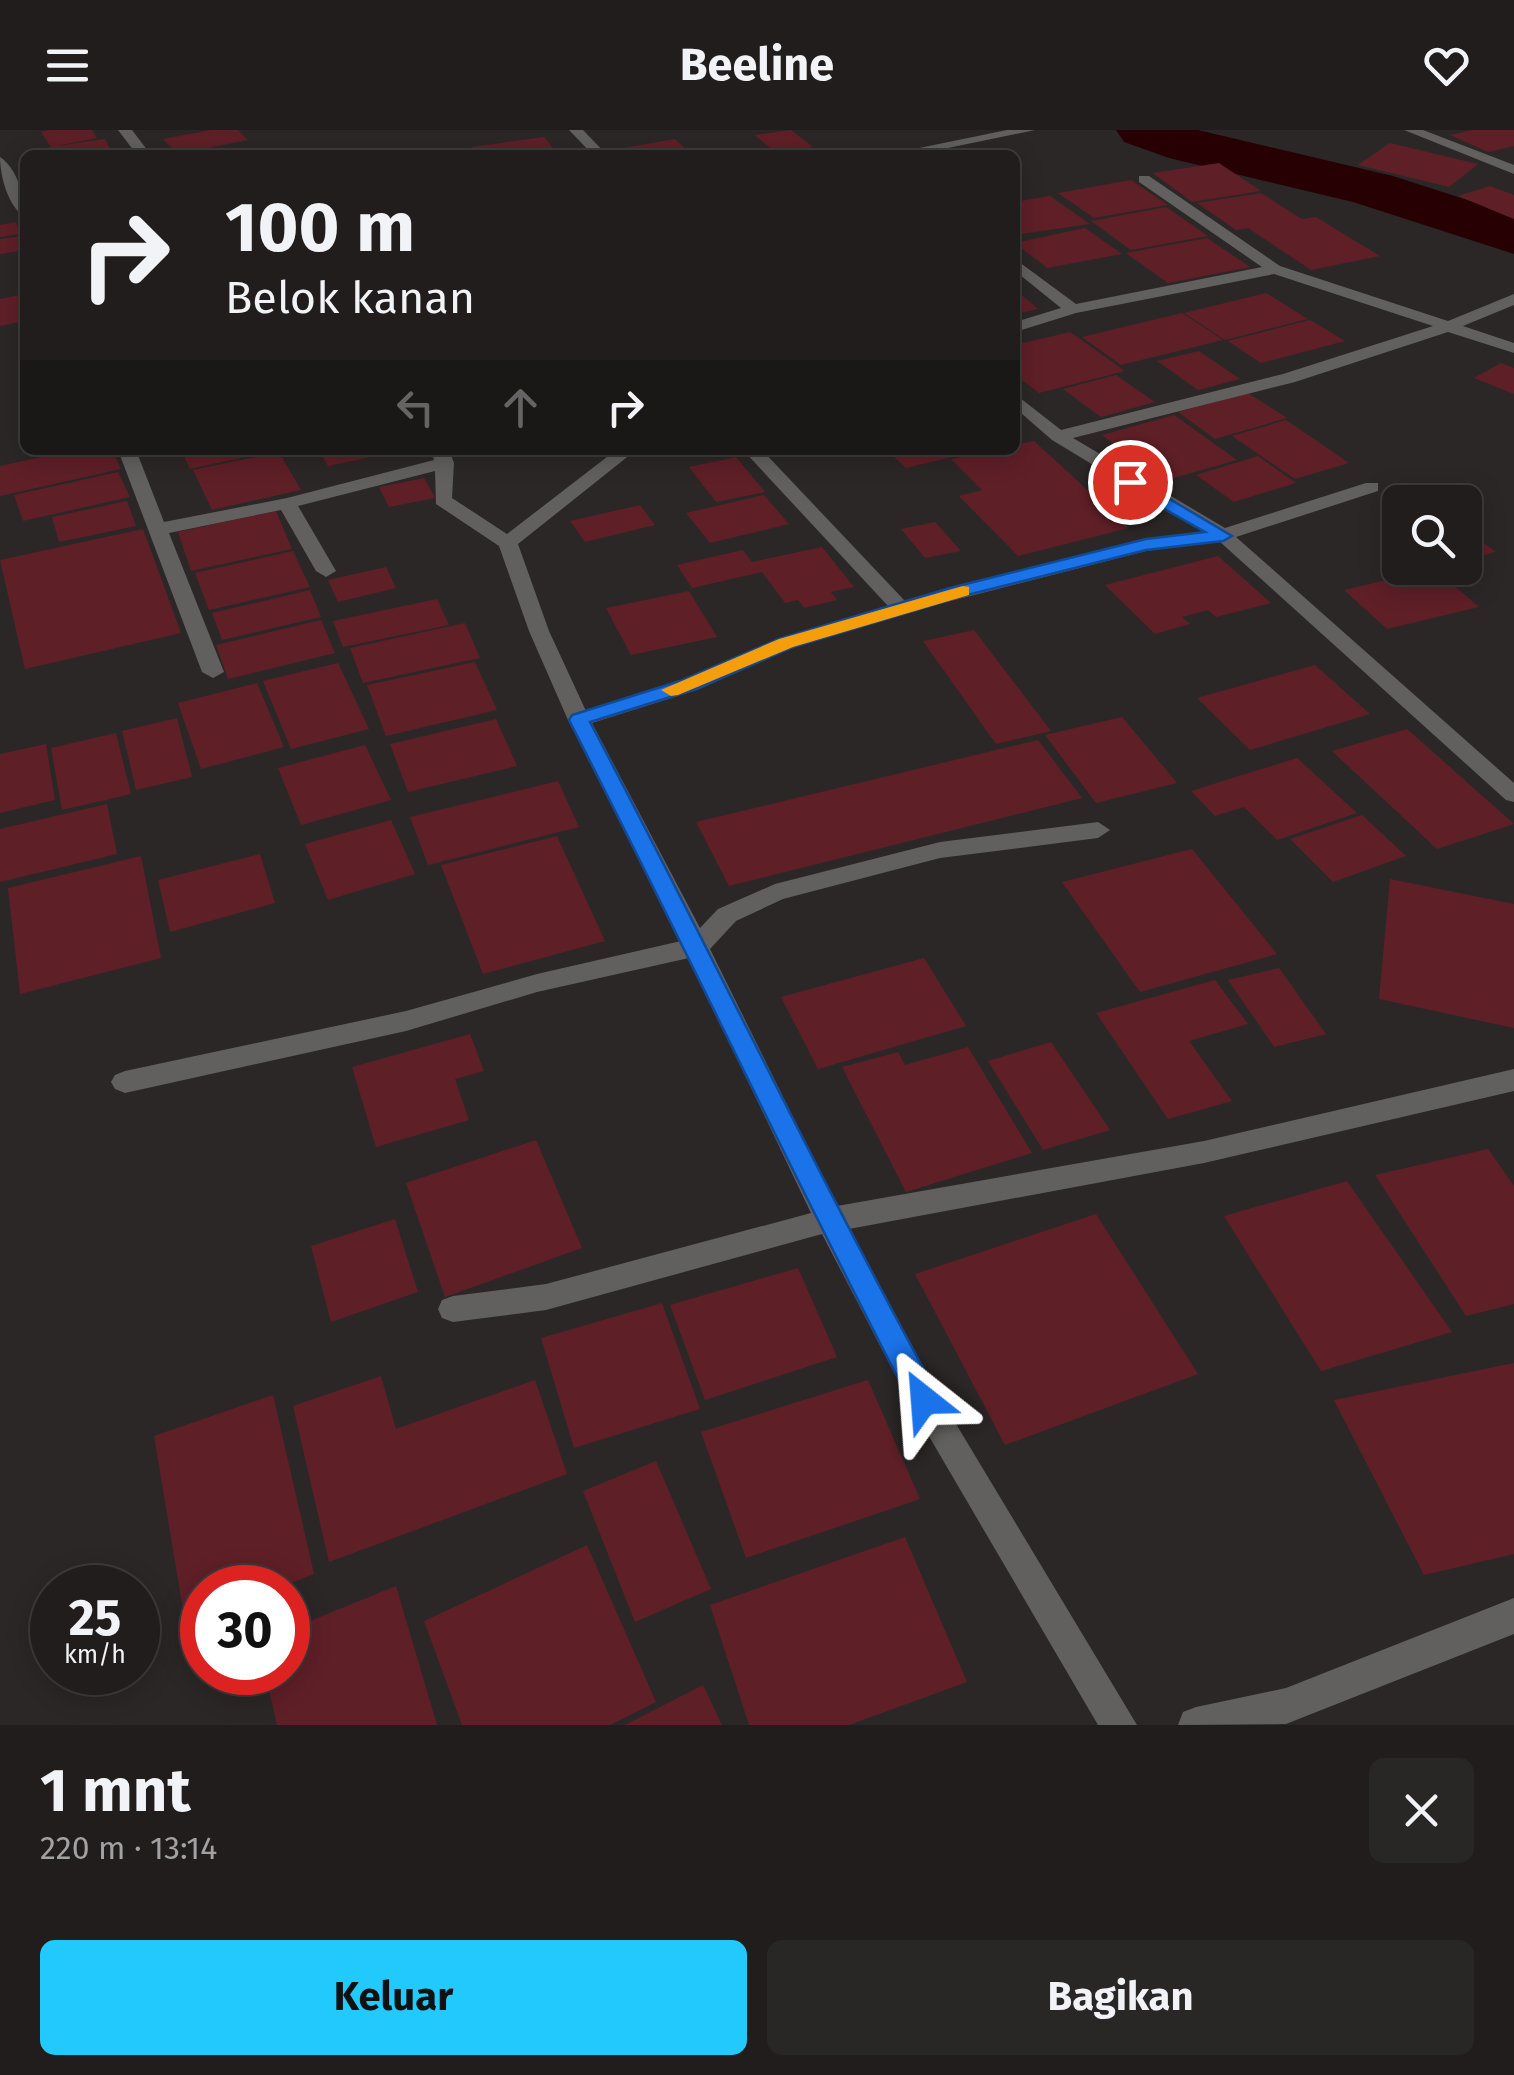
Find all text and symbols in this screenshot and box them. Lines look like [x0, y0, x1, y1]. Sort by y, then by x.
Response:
icon: menu [40, 38, 95, 93]
text: Beeline [680, 38, 834, 92]
icon: heart [1419, 38, 1474, 93]
text: 100 m [225, 186, 415, 270]
icon: right [60, 190, 190, 320]
text: Belok kanan [225, 271, 475, 325]
icon: left [388, 380, 443, 435]
icon: ahead [493, 380, 548, 435]
icon: right [598, 380, 653, 435]
pin [1088, 440, 1173, 525]
icon: arrive [1103, 455, 1158, 510]
map controls [1382, 485, 1482, 585]
button: search [1382, 485, 1482, 585]
position arrow [872, 1348, 976, 1452]
speed limit sign: 30 [180, 1565, 310, 1695]
text: 25 [69, 1588, 121, 1648]
text: km/h [64, 1640, 126, 1670]
text: 1 mnt [40, 1755, 191, 1827]
button: close [1369, 1758, 1474, 1863]
text: 220 m · 13:14 [40, 1829, 217, 1867]
button: Keluar [40, 1940, 747, 2055]
button: Bagikan [767, 1940, 1474, 2055]

